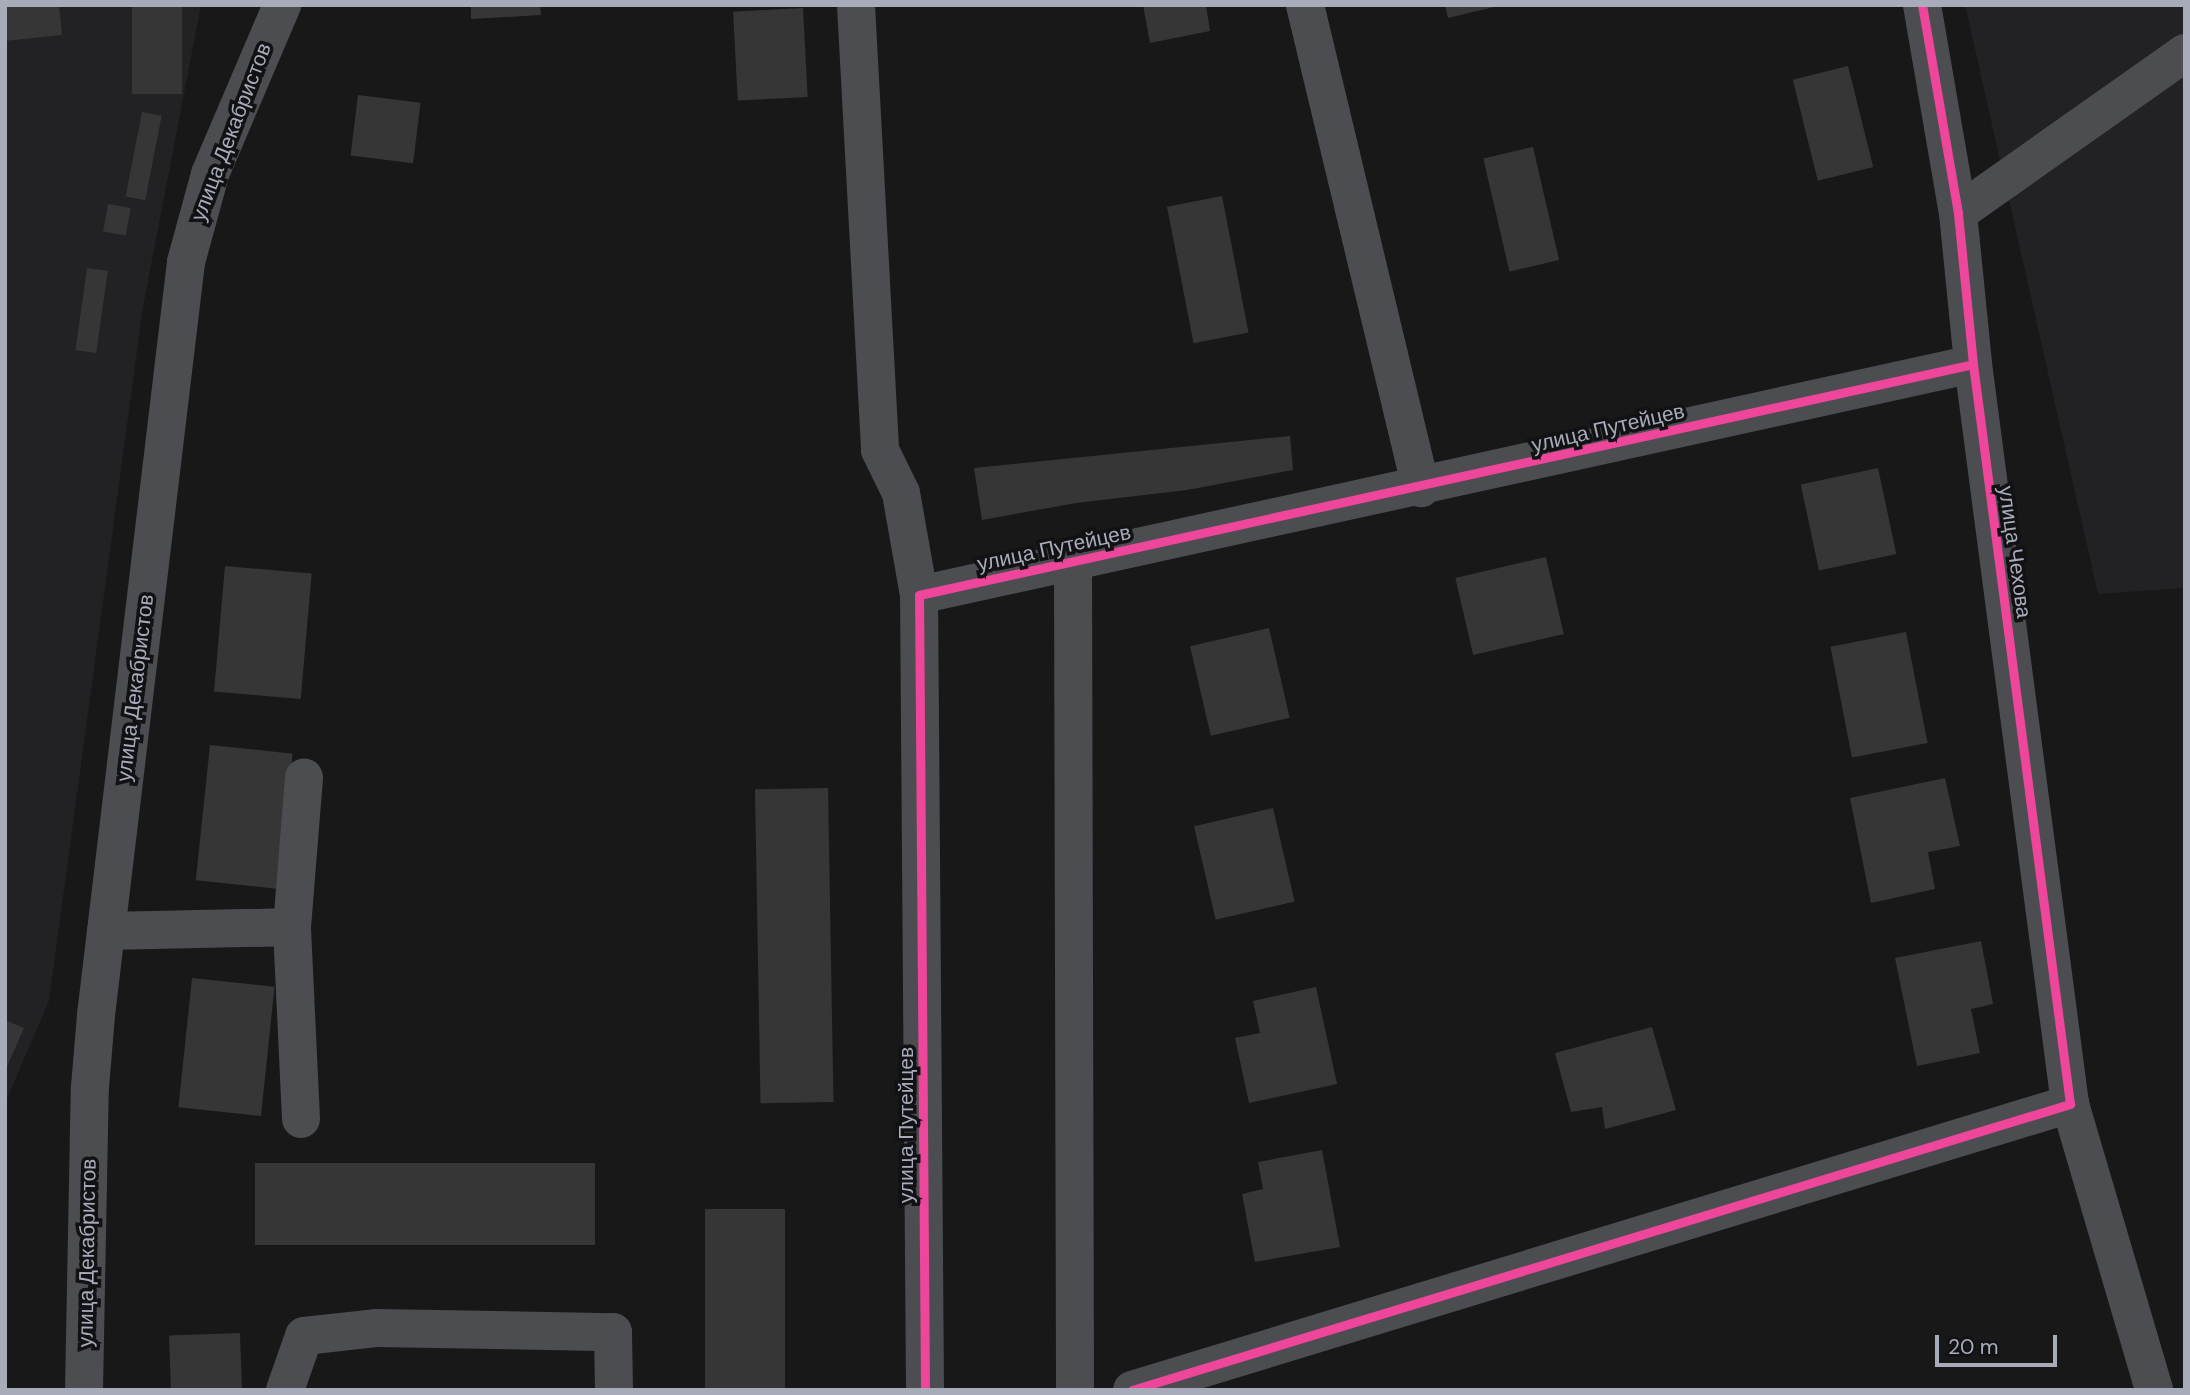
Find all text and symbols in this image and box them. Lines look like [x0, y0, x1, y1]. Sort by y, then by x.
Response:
street label: улица Декабристов [185, 39, 277, 225]
street label: улица Путейцев [1529, 398, 1687, 458]
street label: улица Чехова [1993, 484, 2037, 620]
street label: улица Путейцев [975, 519, 1133, 577]
street label: улица Декабристов [111, 593, 159, 783]
street label: улица Путейцев [893, 1047, 919, 1203]
street label: улица Декабристов [73, 1158, 101, 1348]
scale bar [1938, 1322, 2060, 1366]
text: 20 m [1948, 1333, 1999, 1361]

